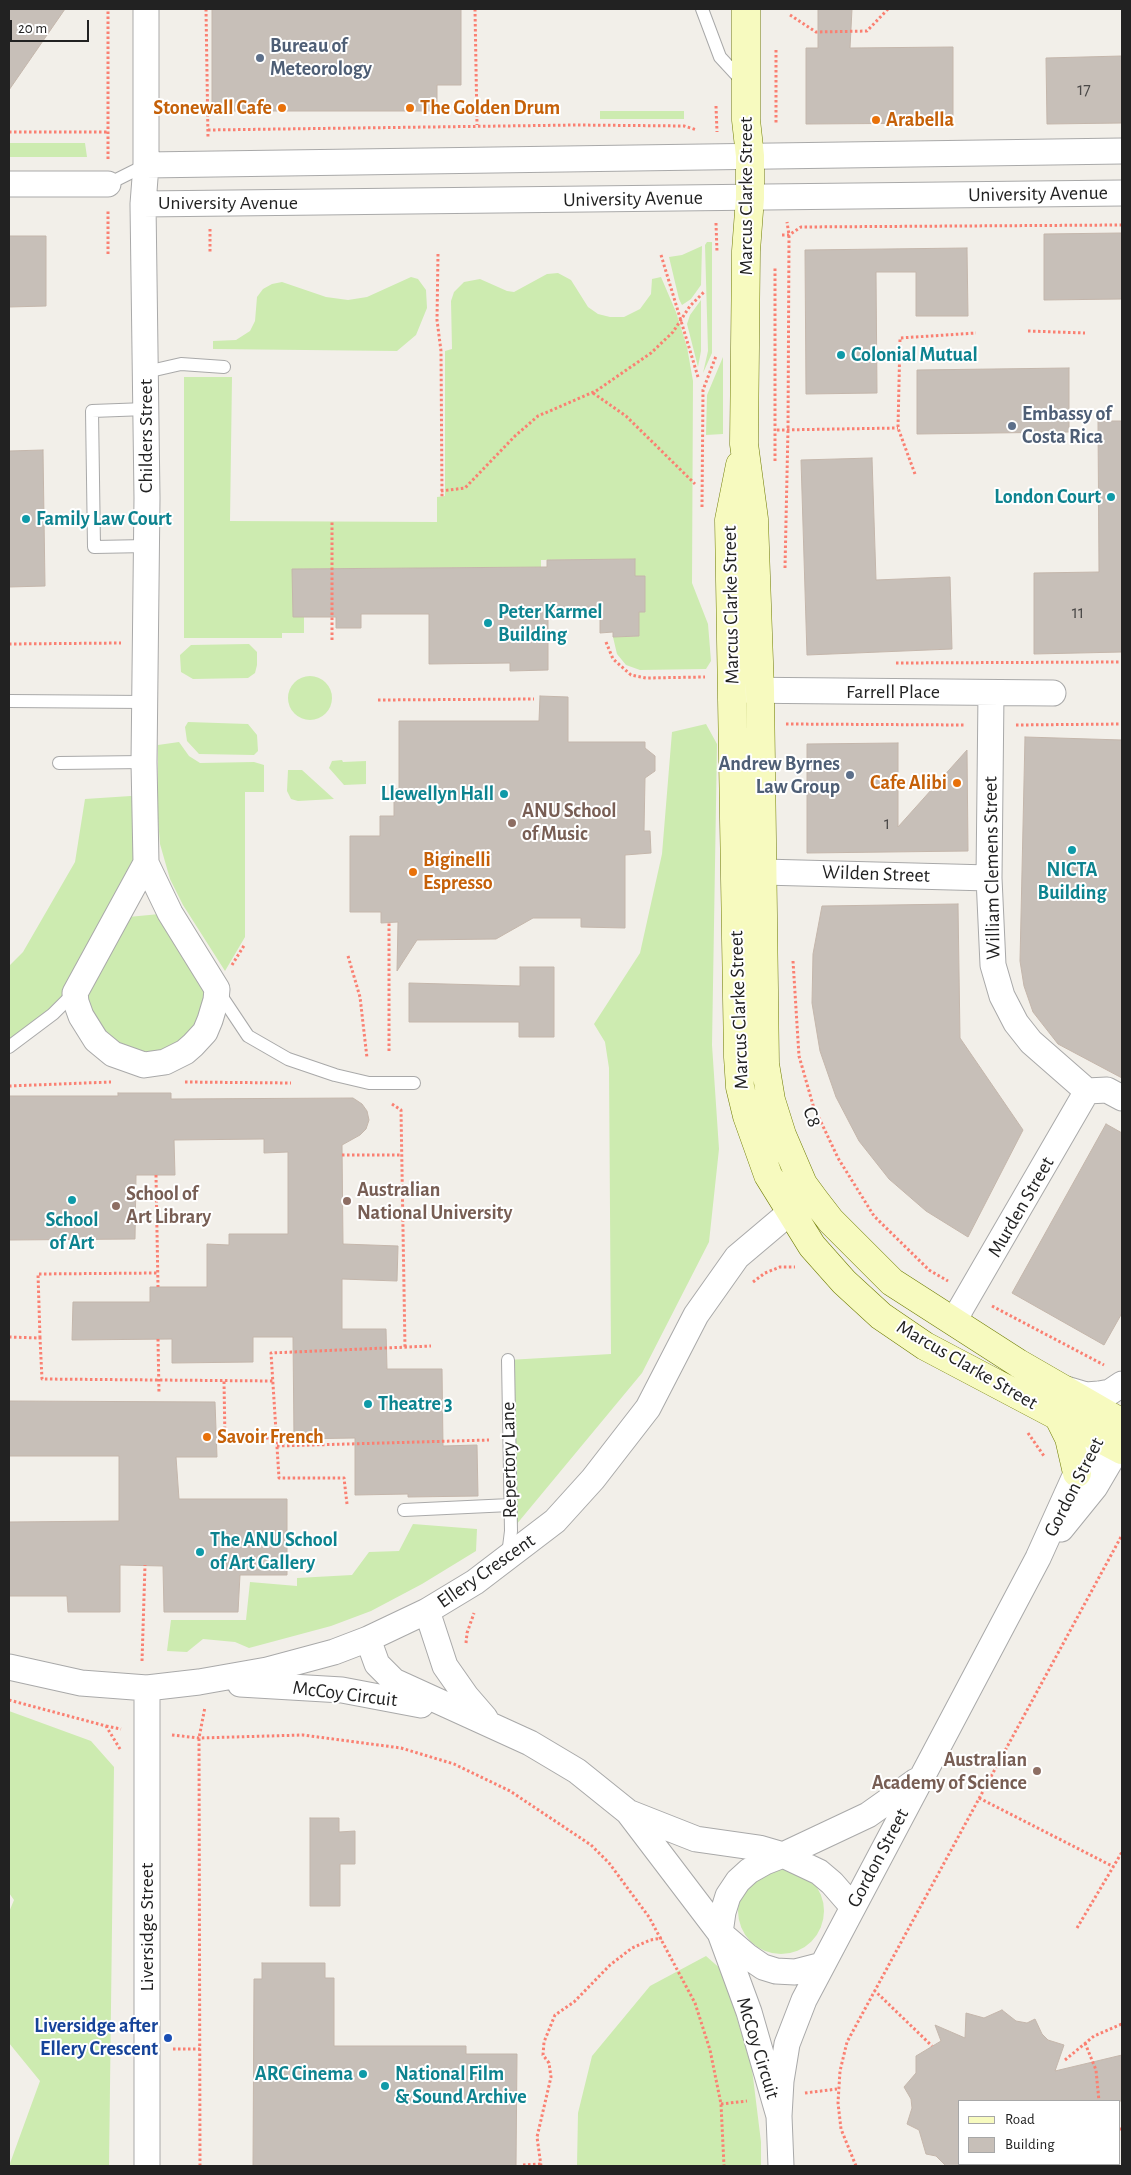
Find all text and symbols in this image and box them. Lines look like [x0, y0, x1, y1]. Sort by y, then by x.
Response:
scale bar [12, 10, 91, 42]
text: 20 m [18, 21, 47, 36]
place label: Bureau of Meteorology [270, 34, 372, 81]
marker: Bureau of Meteorology [254, 52, 266, 64]
house number: 17 [1077, 79, 1091, 101]
place label: Stonewall Cafe [153, 96, 272, 120]
place label: The Golden Drum [420, 96, 560, 120]
marker: Stonewall Cafe [276, 102, 288, 114]
marker: The Golden Drum [404, 102, 416, 114]
place label: Arabella [886, 108, 954, 132]
marker: Arabella [870, 114, 882, 126]
street label: Marcus Clarke Street [734, 117, 758, 275]
street label: University Avenue [968, 181, 1108, 207]
street label: University Avenue [563, 186, 703, 212]
street label: University Avenue [158, 191, 298, 215]
place label: Colonial Mutual [851, 343, 978, 367]
marker: Colonial Mutual [835, 349, 847, 361]
street label: Childers Street [134, 379, 158, 493]
place label: Embassy of Costa Rica [1022, 402, 1112, 449]
marker: Embassy of Costa Rica [1006, 420, 1018, 432]
place label: London Court [994, 485, 1101, 509]
marker: London Court [1105, 491, 1117, 503]
place label: Family Law Court [36, 507, 172, 531]
marker: Family Law Court [20, 513, 32, 525]
street label: Marcus Clarke Street [718, 525, 744, 685]
place label: Peter Karmel Building [498, 600, 603, 647]
house number: 11 [1072, 602, 1084, 624]
marker: Peter Karmel Building [482, 617, 494, 629]
street label: Farrell Place [846, 680, 940, 704]
place label: Andrew Byrnes Law Group [718, 752, 840, 799]
marker: Andrew Byrnes Law Group [844, 769, 856, 781]
place label: Cafe Alibi [870, 771, 947, 795]
street label: William Clemens Street [978, 776, 1006, 960]
marker: Cafe Alibi [951, 777, 963, 789]
place label: Llewellyn Hall [381, 782, 494, 806]
marker: Llewellyn Hall [498, 788, 510, 800]
place label: ANU School of Music [522, 799, 617, 846]
house number: 1 [884, 813, 890, 835]
marker: ANU School of Music [506, 817, 518, 829]
marker: NICTA Building [1066, 844, 1078, 856]
place label: Biginelli Espresso [423, 848, 493, 895]
place label: NICTA Building [1038, 858, 1106, 905]
street label: Wilden Street [822, 860, 930, 888]
marker: Biginelli Espresso [407, 866, 419, 878]
street label: Marcus Clarke Street [724, 930, 754, 1090]
street label: C8 [797, 1104, 827, 1130]
street label: Murden Street [983, 1152, 1059, 1262]
place label: Australian National University [357, 1178, 512, 1225]
place label: School of Art Library [126, 1182, 211, 1229]
marker: School of Art [66, 1194, 78, 1206]
marker: Australian National University [341, 1195, 353, 1207]
marker: School of Art Library [110, 1200, 122, 1212]
place label: School of Art [46, 1208, 98, 1255]
street label: Marcus Clarke Street [892, 1315, 1042, 1415]
place label: Theatre 3 [378, 1392, 453, 1416]
marker: Theatre 3 [362, 1398, 374, 1410]
street label: Repertory Lane [496, 1401, 522, 1519]
place label: Savoir French [217, 1425, 324, 1449]
marker: Savoir French [201, 1431, 213, 1443]
street label: Gordon Street [1039, 1433, 1109, 1541]
place label: The ANU School of Art Gallery [210, 1528, 338, 1575]
street label: Ellery Crescent [432, 1528, 540, 1614]
marker: The ANU School of Art Gallery [194, 1546, 206, 1558]
street label: McCoy Circuit [291, 1676, 399, 1712]
place label: Australian Academy of Science [872, 1748, 1027, 1795]
marker: Australian Academy of Science [1031, 1765, 1043, 1777]
street label: Gordon Street [842, 1805, 914, 1911]
street label: Liversidge Street [135, 1863, 159, 1991]
street label: McCoy Circuit [731, 1994, 785, 2102]
place label: Liversidge after Ellery Crescent [34, 2014, 158, 2061]
marker: Liversidge after Ellery Crescent [162, 2032, 174, 2044]
place label: ARC Cinema [255, 2062, 353, 2086]
place label: National Film & Sound Archive [395, 2062, 527, 2109]
marker: ARC Cinema [357, 2068, 369, 2080]
marker: National Film & Sound Archive [379, 2080, 391, 2092]
legend [958, 2100, 1121, 2165]
text: Road [1005, 2112, 1035, 2127]
text: Building [1005, 2137, 1055, 2152]

